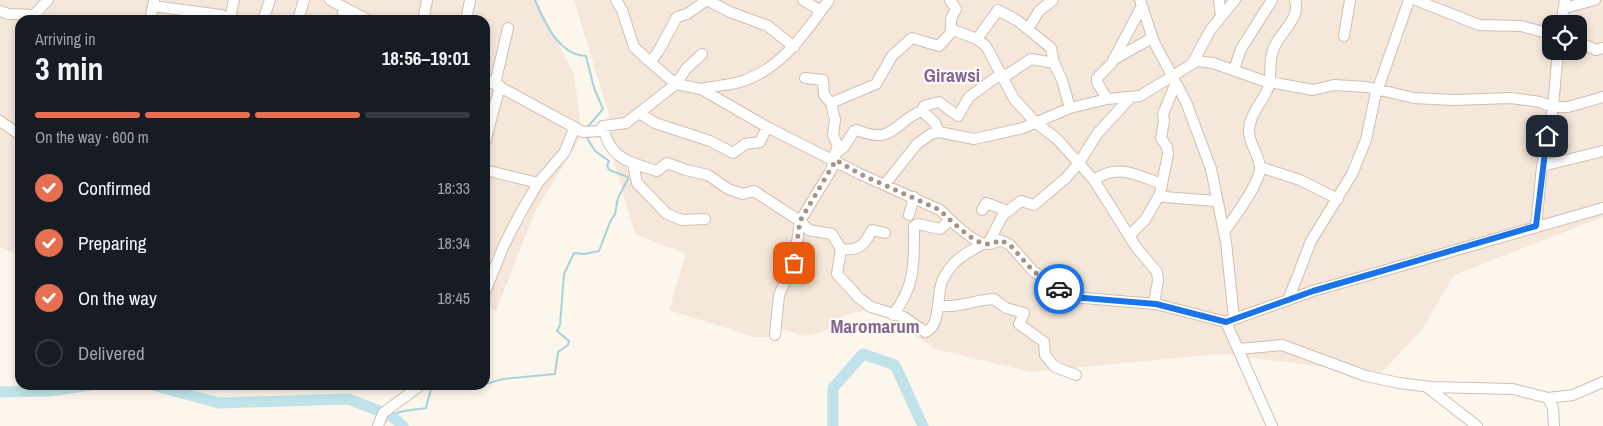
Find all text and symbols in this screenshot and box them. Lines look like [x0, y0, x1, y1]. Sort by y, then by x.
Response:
map controls [1542, 15, 1587, 60]
button: locate [1542, 15, 1587, 60]
text: Arriving in [35, 28, 96, 50]
text: 18:56–19:01 [382, 45, 470, 71]
text: 3 min [35, 47, 104, 90]
district label: Girawsi [924, 62, 980, 88]
pin [1526, 115, 1568, 157]
icon: home [1533, 122, 1561, 150]
text: On the way · 600 m [35, 126, 149, 148]
icon: check [35, 174, 63, 202]
text: Confirmed [78, 175, 151, 201]
text: 18:33 [437, 177, 470, 199]
icon: check [35, 229, 63, 257]
text: Preparing [78, 230, 146, 256]
text: 18:34 [437, 232, 470, 254]
pin [773, 242, 815, 284]
icon: bag [780, 249, 808, 277]
courier [1034, 264, 1084, 314]
icon: car [1045, 275, 1073, 303]
icon: check [35, 284, 63, 312]
text: On the way [78, 285, 157, 311]
text: 18:45 [437, 287, 470, 309]
district label: Maromarum [830, 313, 920, 339]
text: Delivered [78, 340, 145, 366]

